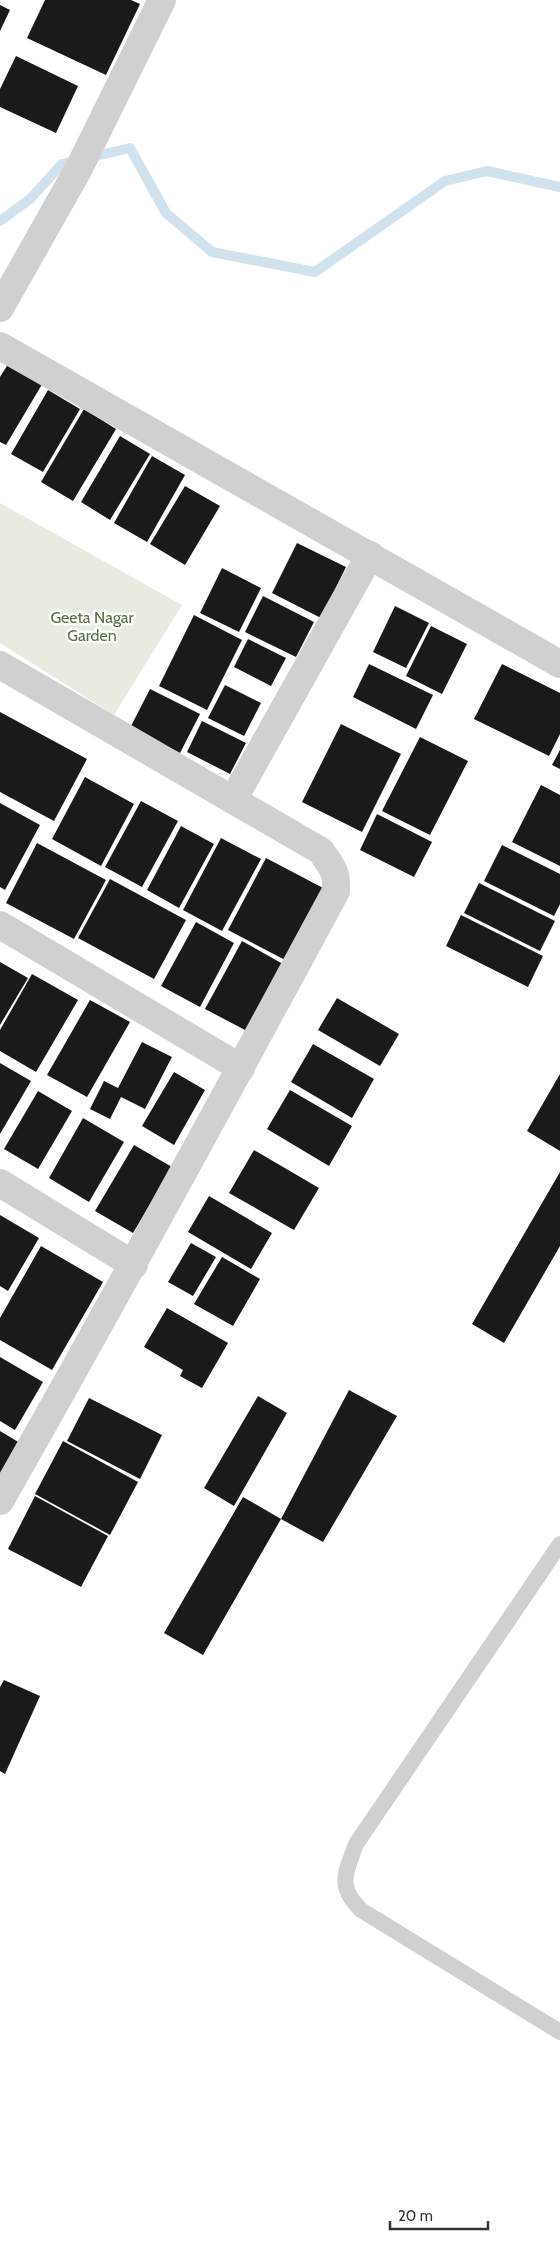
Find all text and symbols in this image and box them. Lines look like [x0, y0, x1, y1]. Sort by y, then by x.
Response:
park label: Geeta Nagar Garden [50, 608, 135, 645]
scale bar [390, 2198, 488, 2230]
text: 20 m [398, 2207, 433, 2225]

